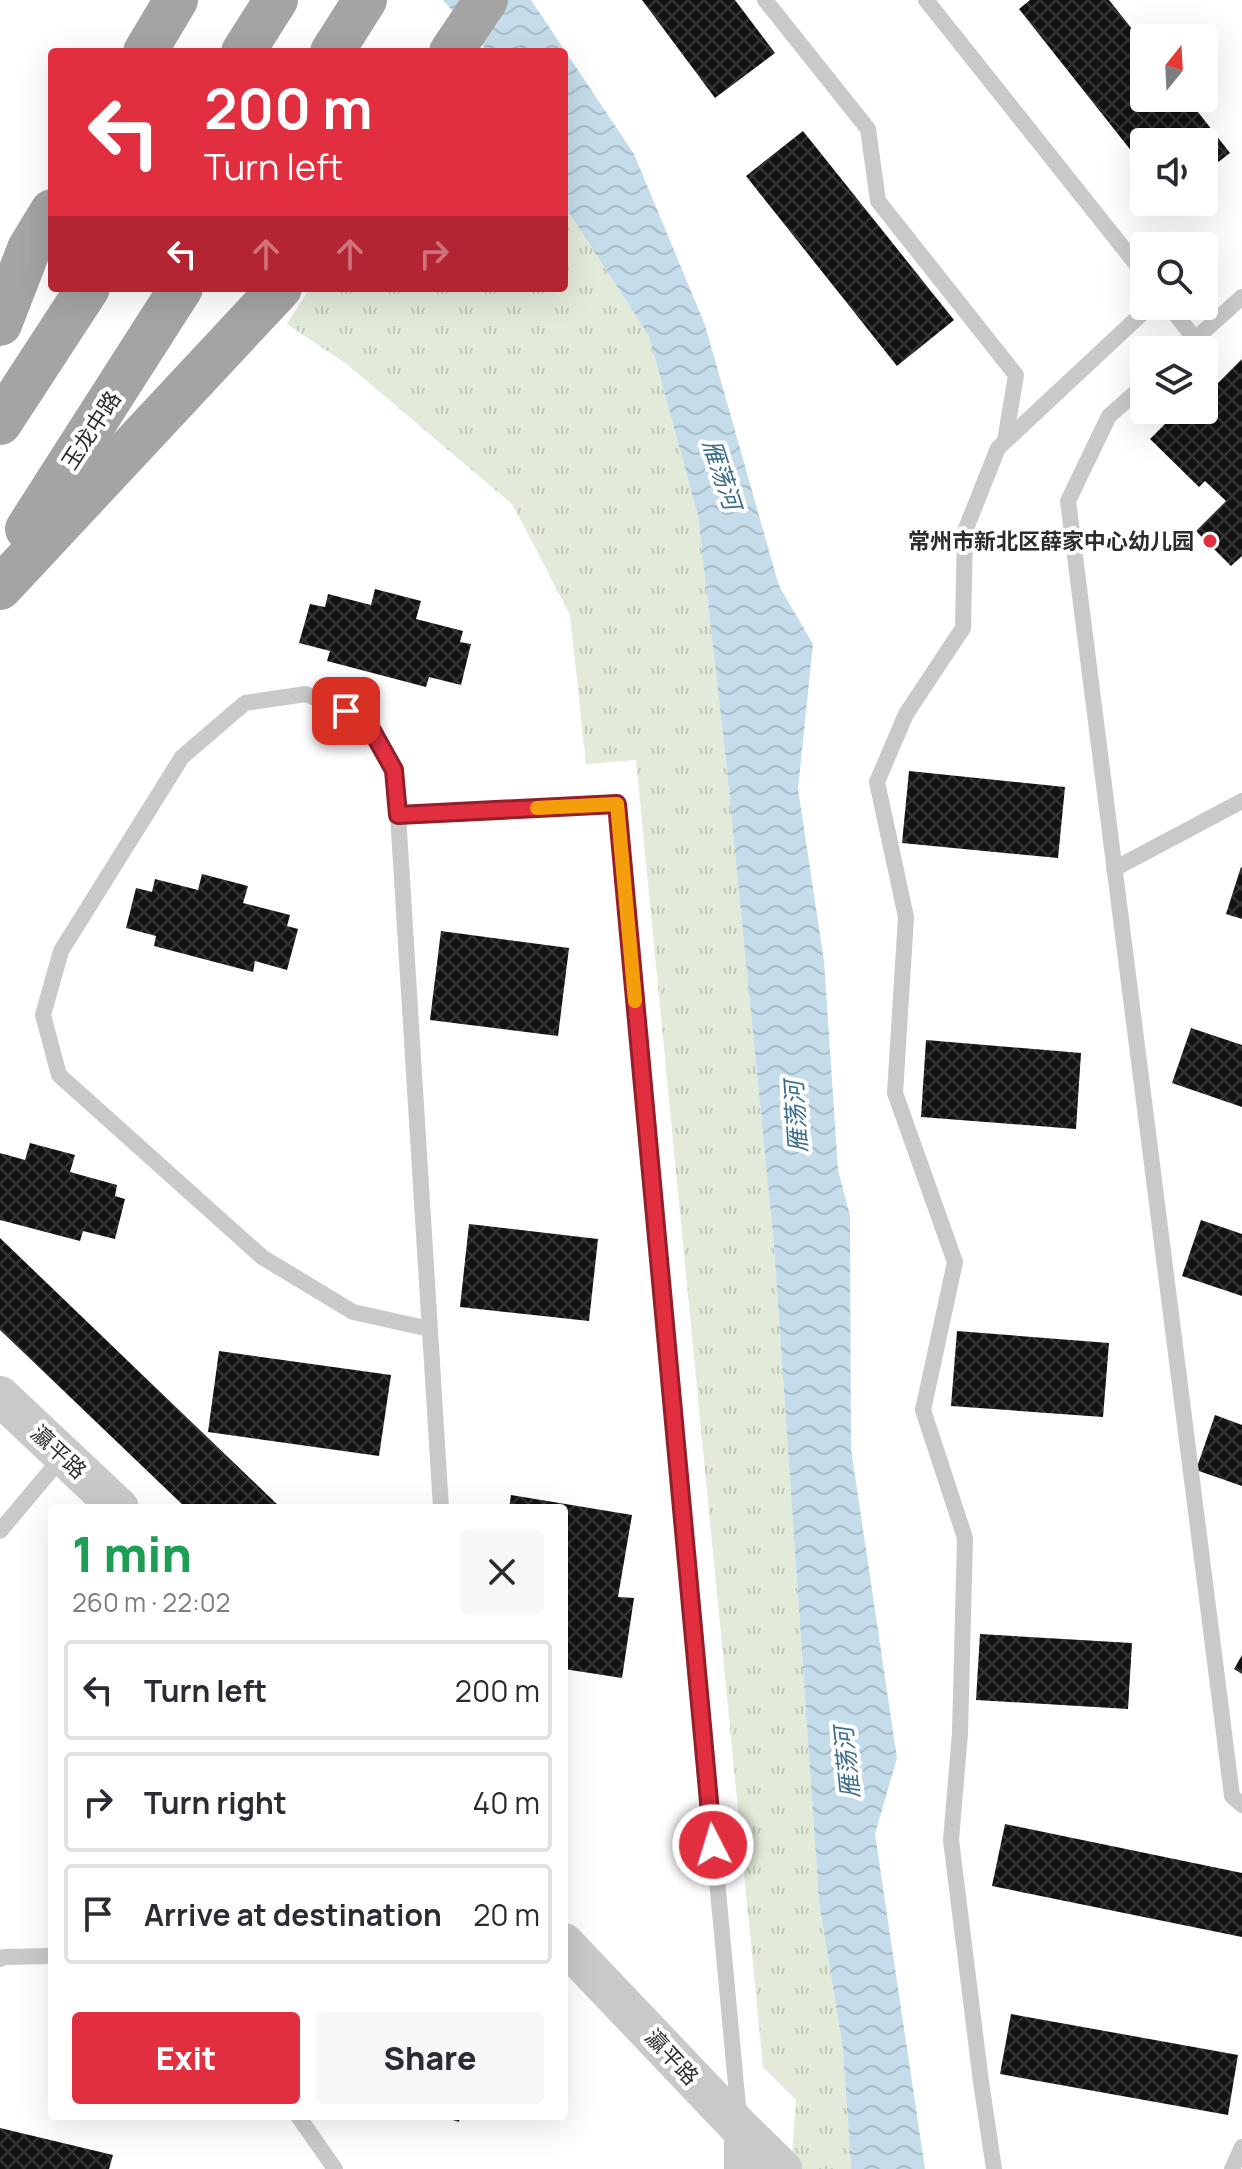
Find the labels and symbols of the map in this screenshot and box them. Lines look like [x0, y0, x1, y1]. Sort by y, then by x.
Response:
north arrow [1130, 24, 1218, 112]
street label: 玉龙中路 [54, 385, 128, 475]
water label: 雁荡河 [696, 435, 751, 517]
place label: 常州市新北区薛家中心幼儿园 [908, 526, 1194, 556]
marker: 常州市新北区薛家中心幼儿园 [1201, 532, 1219, 550]
pin [312, 677, 380, 745]
water label: 雁荡河 [776, 1076, 814, 1154]
street label: 瀛平路 [25, 1419, 93, 1485]
water label: 雁荡河 [825, 1721, 866, 1801]
position arrow [671, 1803, 755, 1887]
street label: 瀛平路 [639, 2023, 705, 2091]

